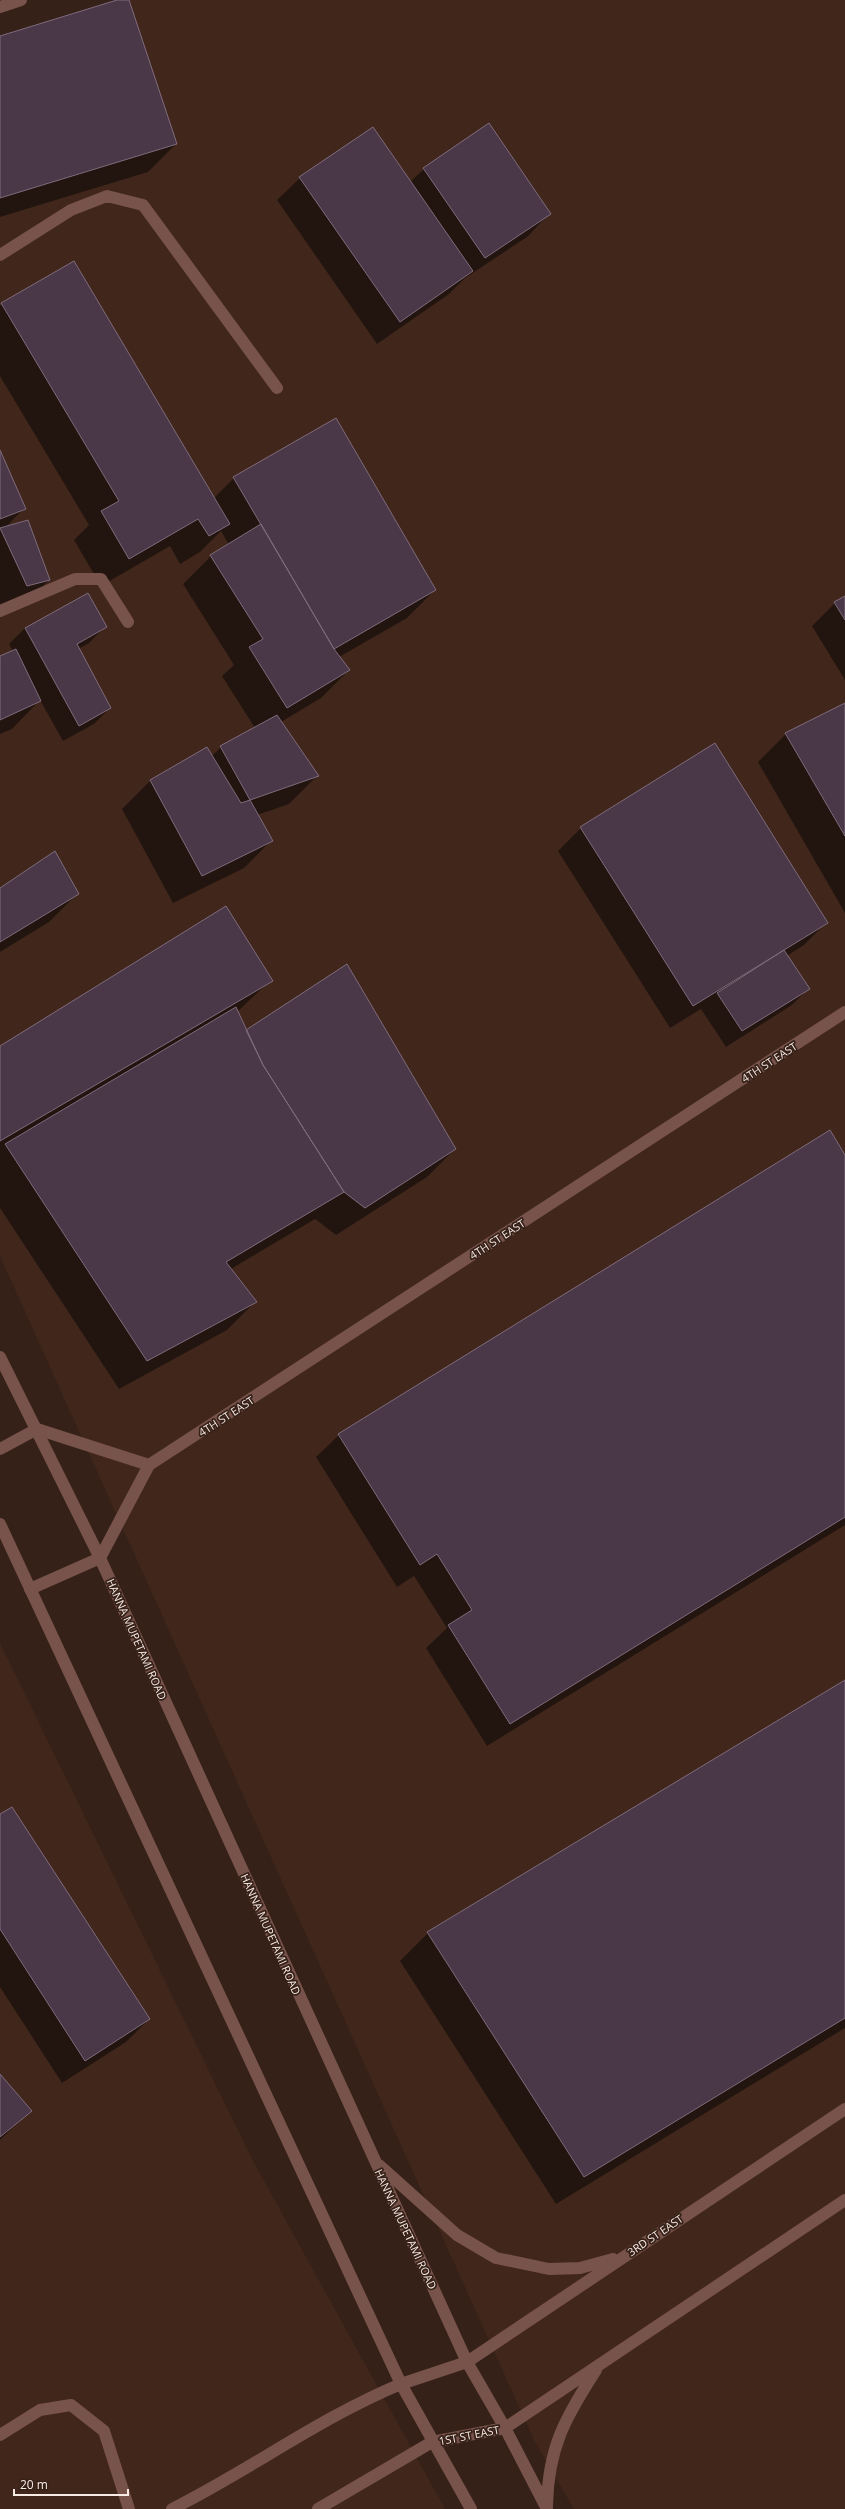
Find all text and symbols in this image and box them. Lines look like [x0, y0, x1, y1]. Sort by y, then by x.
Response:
street label: 4TH ST EAST [738, 1038, 800, 1086]
street label: 4TH ST EAST [466, 1215, 528, 1263]
street label: 4TH ST EAST [195, 1392, 257, 1440]
street label: HANNA MUPETAMI ROAD [103, 1576, 171, 1702]
street label: HANNA MUPETAMI ROAD [237, 1871, 305, 1997]
street label: HANNA MUPETAMI ROAD [371, 2166, 441, 2292]
street label: 3RD ST EAST [624, 2211, 686, 2259]
street label: 1ST ST EAST [437, 2422, 501, 2448]
scale bar [14, 2471, 128, 2497]
text: 20 m [20, 2476, 48, 2493]

